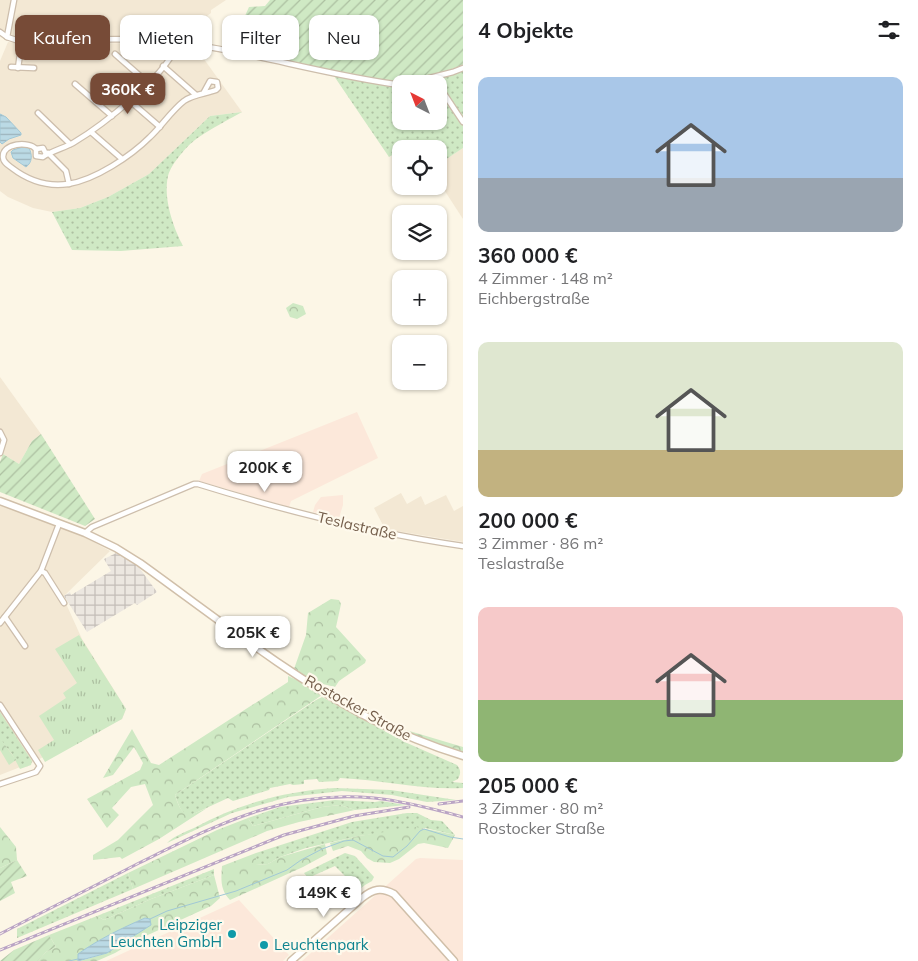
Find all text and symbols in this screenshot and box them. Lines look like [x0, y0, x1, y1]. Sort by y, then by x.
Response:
chip: Kaufen [15, 15, 110, 60]
chip: Mieten [120, 15, 212, 60]
chip: Filter [222, 15, 299, 60]
chip: Neu [309, 15, 379, 60]
icon: filters [875, 16, 903, 44]
text: 4 Objekte [478, 17, 574, 43]
pin: 360K € [87, 72, 169, 115]
north arrow [392, 75, 448, 130]
map controls [392, 75, 447, 390]
text: 360K € [101, 79, 155, 99]
icon: home [646, 110, 736, 200]
button: locate [392, 140, 447, 195]
button: layers [392, 205, 447, 260]
text: 360 000 € [478, 242, 578, 268]
text: 4 Zimmer · 148 m² [478, 268, 613, 288]
button: + [392, 270, 447, 325]
text: Eichbergstraße [478, 288, 590, 308]
button: − [392, 335, 447, 390]
icon: home [646, 375, 736, 465]
pin: 200K € [224, 450, 306, 493]
text: 200K € [238, 457, 292, 477]
street label: Teslastraße [316, 507, 399, 544]
text: 200 000 € [478, 507, 578, 533]
text: 3 Zimmer · 86 m² [478, 533, 603, 553]
text: Teslastraße [478, 553, 564, 573]
pin: 205K € [212, 616, 294, 658]
text: 205K € [226, 622, 280, 642]
icon: home [646, 640, 736, 730]
street label: Rostocker Straße [302, 670, 415, 745]
text: 205 000 € [478, 772, 578, 798]
text: 3 Zimmer · 80 m² [478, 798, 603, 818]
text: Rostocker Straße [478, 818, 605, 838]
pin: 149K € [283, 876, 365, 918]
text: 149K € [297, 882, 351, 902]
place label: Leipziger Leuchten GmbH [110, 915, 223, 951]
marker: Leipziger Leuchten GmbH [226, 928, 238, 940]
place label: Leuchtenpark [274, 935, 369, 954]
marker: Leuchtenpark [258, 939, 270, 951]

